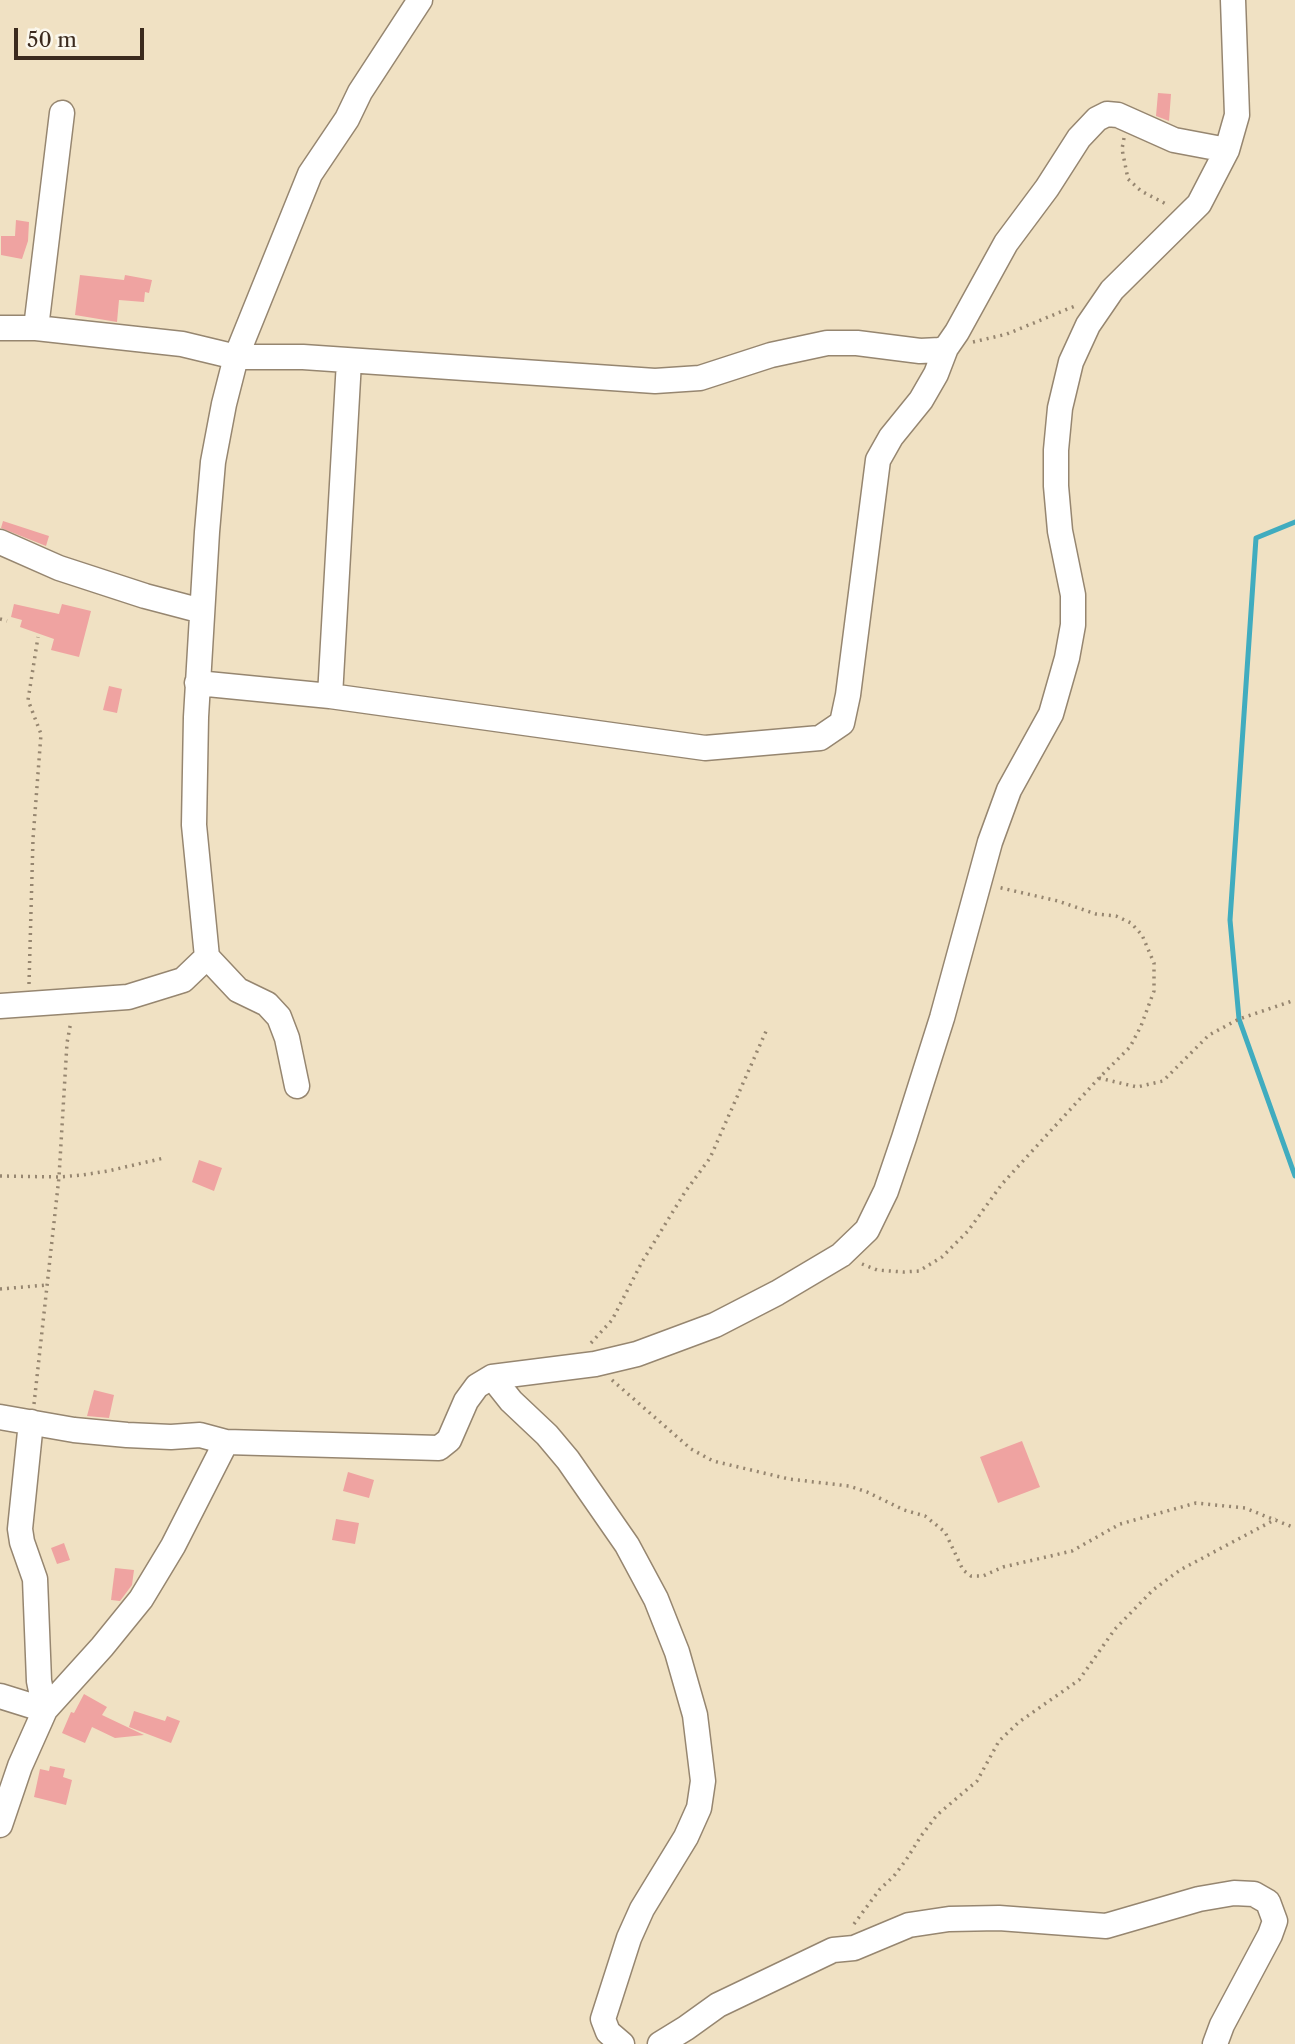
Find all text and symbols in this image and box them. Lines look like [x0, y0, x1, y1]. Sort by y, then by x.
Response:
scale bar [18, 14, 147, 58]
text: 50 m [27, 27, 77, 52]

